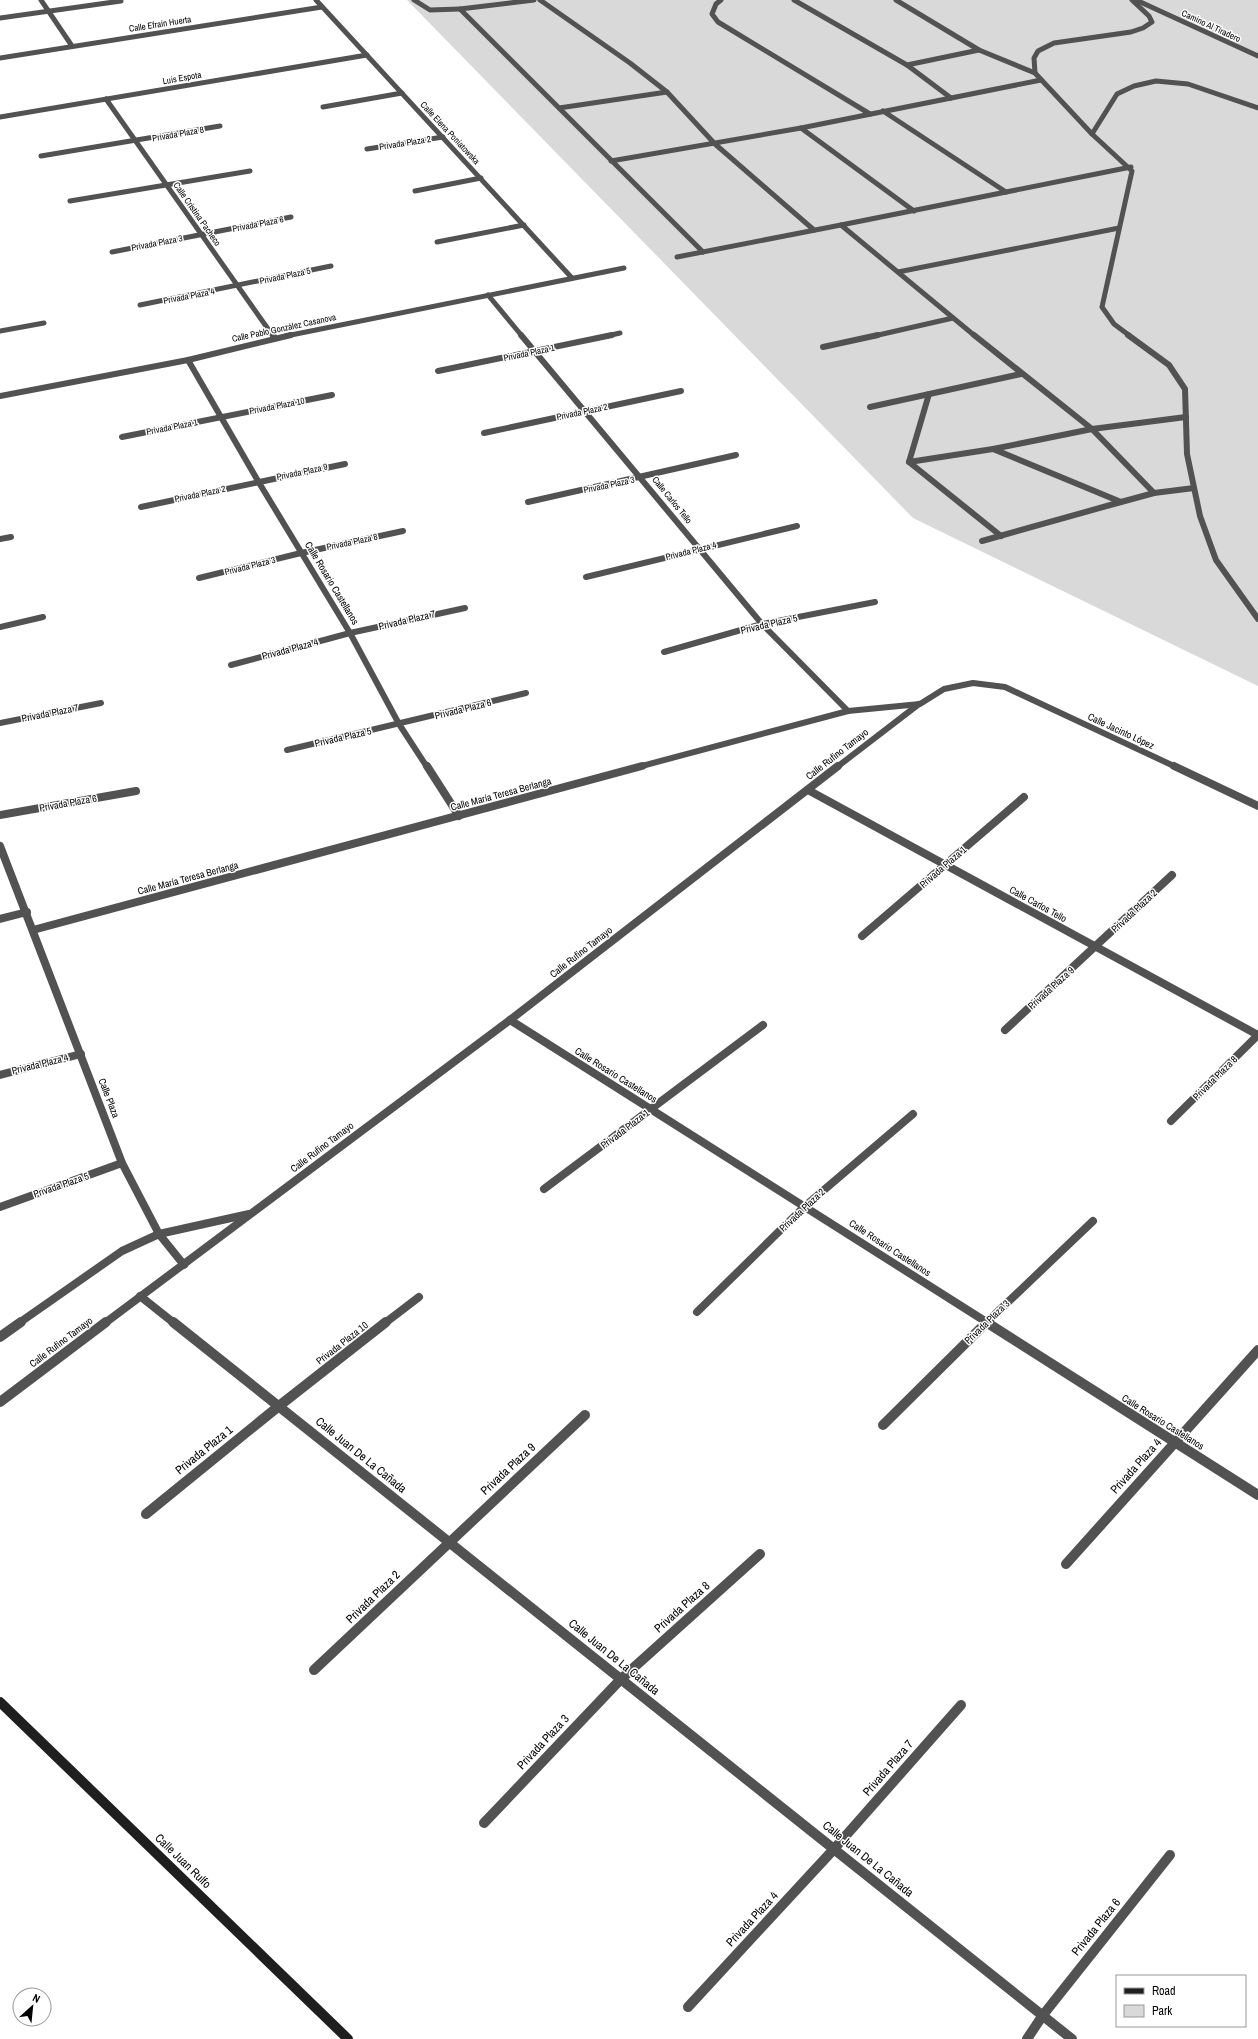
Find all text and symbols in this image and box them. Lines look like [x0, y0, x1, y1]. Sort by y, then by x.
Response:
street label: Camino Al Tiradero [1180, 7, 1242, 45]
street label: Calle Efraín Huerta [128, 13, 192, 35]
street label: Luis Espota [162, 69, 202, 87]
street label: Calle Elena Poniatowska [418, 99, 482, 167]
street label: Privada Plaza 8 [151, 124, 205, 144]
street label: Privada Plaza 2 [378, 133, 432, 153]
street label: Calle Cristina Pacheco [170, 180, 224, 248]
street label: Privada Plaza 6 [231, 213, 285, 235]
street label: Privada Plaza 3 [130, 232, 184, 254]
street label: Privada Plaza 5 [258, 265, 312, 287]
street label: Privada Plaza 4 [162, 285, 216, 307]
street label: Calle Pablo González Casanova [231, 311, 337, 345]
street label: Privada Plaza 1 [502, 342, 556, 364]
street label: Privada Plaza 10 [248, 395, 306, 417]
street label: Privada Plaza 2 [555, 401, 609, 423]
street label: Privada Plaza 1 [145, 416, 199, 438]
street label: Privada Plaza 9 [275, 461, 329, 483]
street label: Privada Plaza 3 [582, 474, 636, 496]
street label: Calle Carlos Tello [649, 474, 695, 526]
street label: Privada Plaza 2 [173, 483, 227, 505]
street label: Privada Plaza 8 [325, 531, 379, 553]
street label: Calle Rosario Castellanos [302, 539, 362, 627]
street label: Privada Plaza 4 [664, 539, 718, 563]
street label: Privada Plaza 3 [223, 554, 277, 578]
street label: Privada Plaza 7 [377, 607, 437, 633]
street label: Privada Plaza 5 [739, 611, 799, 637]
street label: Privada Plaza 4 [260, 635, 320, 663]
street label: Privada Plaza 6 [433, 696, 493, 722]
street label: Privada Plaza 7 [20, 701, 80, 725]
street label: Calle Jacinto López [1086, 710, 1156, 752]
street label: Privada Plaza 5 [313, 724, 373, 750]
street label: Calle Rufino Tamayo [803, 725, 871, 783]
street label: Calle María Teresa Berlanga [449, 774, 553, 814]
street label: Privada Plaza 6 [38, 791, 98, 814]
street label: Privada Plaza 1 [917, 843, 969, 891]
street label: Calle María Teresa Berlanga [136, 858, 240, 898]
street label: Calle Carlos Tello [1007, 883, 1069, 925]
street label: Privada Plaza 2 [1108, 886, 1160, 935]
street label: Calle Rufino Tamayo [547, 923, 615, 981]
street label: Privada Plaza 9 [1025, 964, 1077, 1012]
street label: Calle Rosario Castellanos [572, 1044, 660, 1106]
street label: Privada Plaza 4 [10, 1051, 70, 1077]
street label: Privada Plaza 8 [1190, 1053, 1240, 1103]
street label: Calle Plaza [95, 1076, 123, 1120]
street label: Privada Plaza 1 [598, 1106, 652, 1152]
street label: Calle Rufino Tamayo [288, 1119, 357, 1175]
street label: Privada Plaza 5 [32, 1169, 91, 1201]
street label: Privada Plaza 2 [776, 1185, 828, 1234]
street label: Calle Rosario Castellanos [847, 1217, 933, 1279]
street label: Privada Plaza 3 [962, 1297, 1013, 1347]
street label: Calle Rufino Tamayo [27, 1314, 96, 1370]
street label: Privada Plaza 10 [313, 1318, 371, 1367]
street label: Calle Rosario Castellanos [1119, 1391, 1207, 1453]
street label: Calle Juan De La Cañada [312, 1413, 410, 1497]
street label: Privada Plaza 1 [172, 1422, 236, 1478]
street label: Privada Plaza 4 [1107, 1434, 1166, 1497]
street label: Privada Plaza 9 [477, 1439, 539, 1499]
street label: Privada Plaza 2 [342, 1567, 404, 1627]
street label: Privada Plaza 8 [651, 1578, 713, 1636]
street label: Calle Juan De La Cañada [565, 1615, 663, 1699]
street label: Privada Plaza 3 [513, 1711, 573, 1773]
street label: Privada Plaza 7 [859, 1736, 917, 1799]
street label: Calle Juan De La Cañada [819, 1817, 917, 1901]
street label: Calle Juan Rulfo [151, 1830, 215, 1892]
street label: Privada Plaza 4 [722, 1888, 782, 1950]
street label: Privada Plaza 6 [1068, 1895, 1124, 1959]
legend [1116, 1975, 1246, 2027]
text: Road [1152, 1983, 1176, 1999]
north arrow [12, 1987, 52, 2027]
text: N [30, 1990, 43, 2006]
text: Park [1152, 2003, 1172, 2019]

